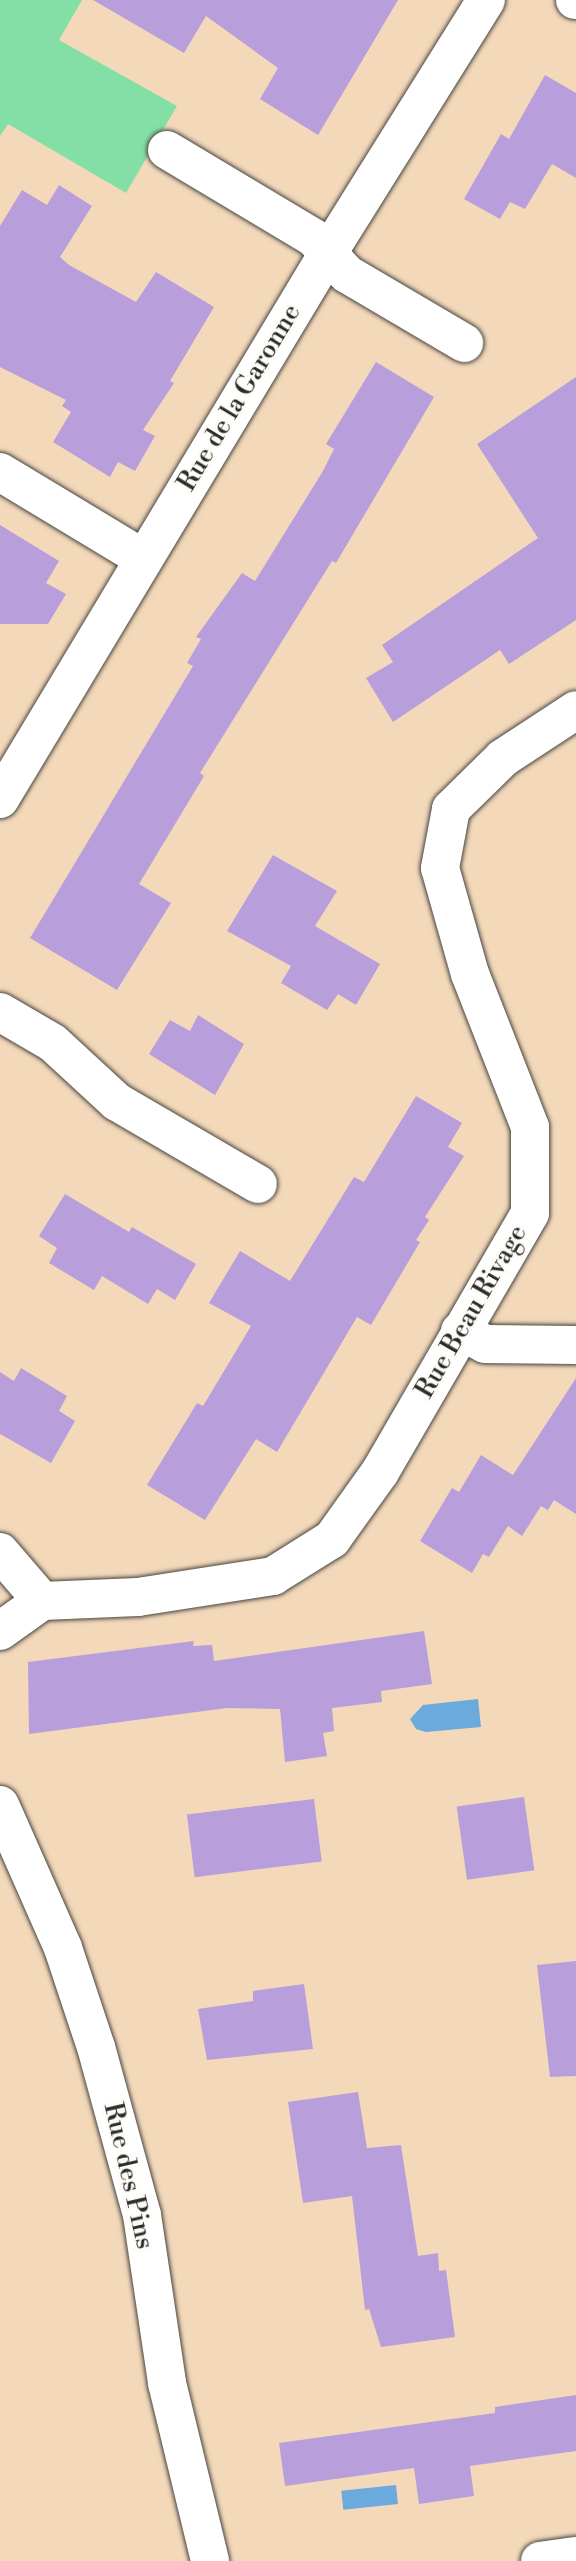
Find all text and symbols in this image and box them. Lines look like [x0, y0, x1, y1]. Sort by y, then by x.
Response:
street label: Rue de la Garonne [172, 299, 308, 497]
street label: Rue Beau Rivage [410, 1220, 534, 1404]
street label: Rue des Pins [96, 2100, 160, 2252]

